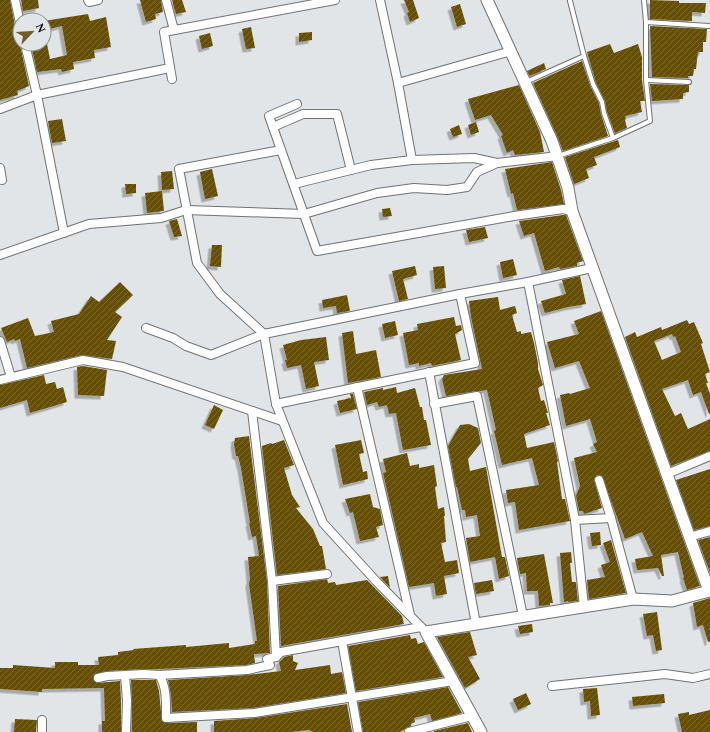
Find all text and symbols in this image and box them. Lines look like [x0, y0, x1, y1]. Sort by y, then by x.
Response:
north arrow [12, 12, 52, 52]
text: N [31, 20, 50, 36]

